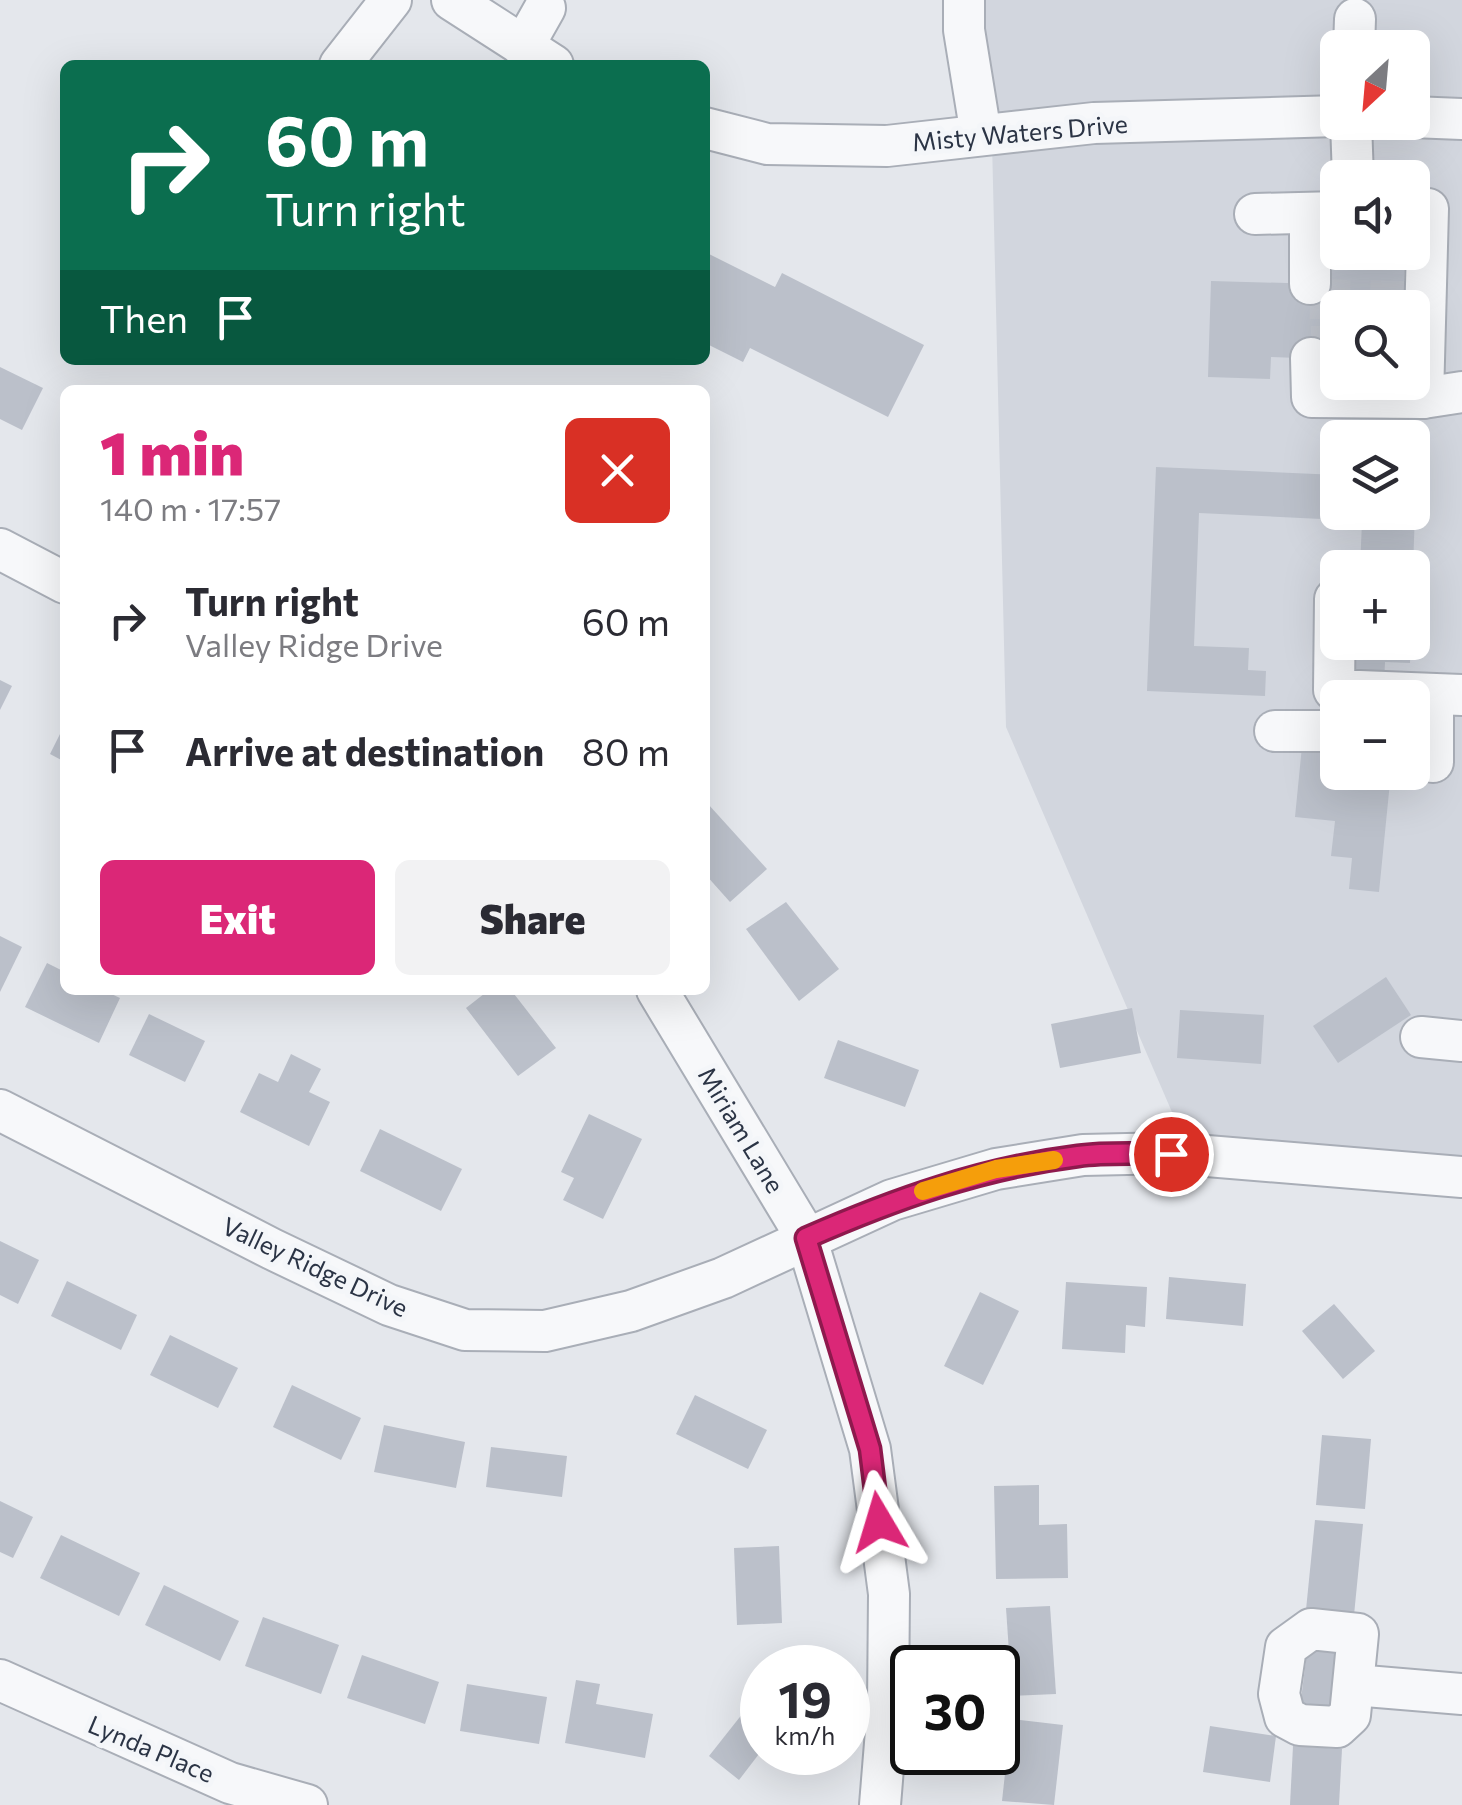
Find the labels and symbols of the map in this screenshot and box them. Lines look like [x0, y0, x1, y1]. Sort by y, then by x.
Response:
north arrow [1320, 30, 1430, 140]
street label: Misty Waters Drive [911, 108, 1129, 156]
street label: Miriam Lane [693, 1061, 791, 1198]
pin [1129, 1112, 1214, 1197]
street label: Valley Ridge Drive [218, 1210, 413, 1322]
position arrow [827, 1470, 931, 1574]
speed limit sign: 30 [890, 1645, 1020, 1775]
street label: Lynda Place [84, 1708, 219, 1788]

